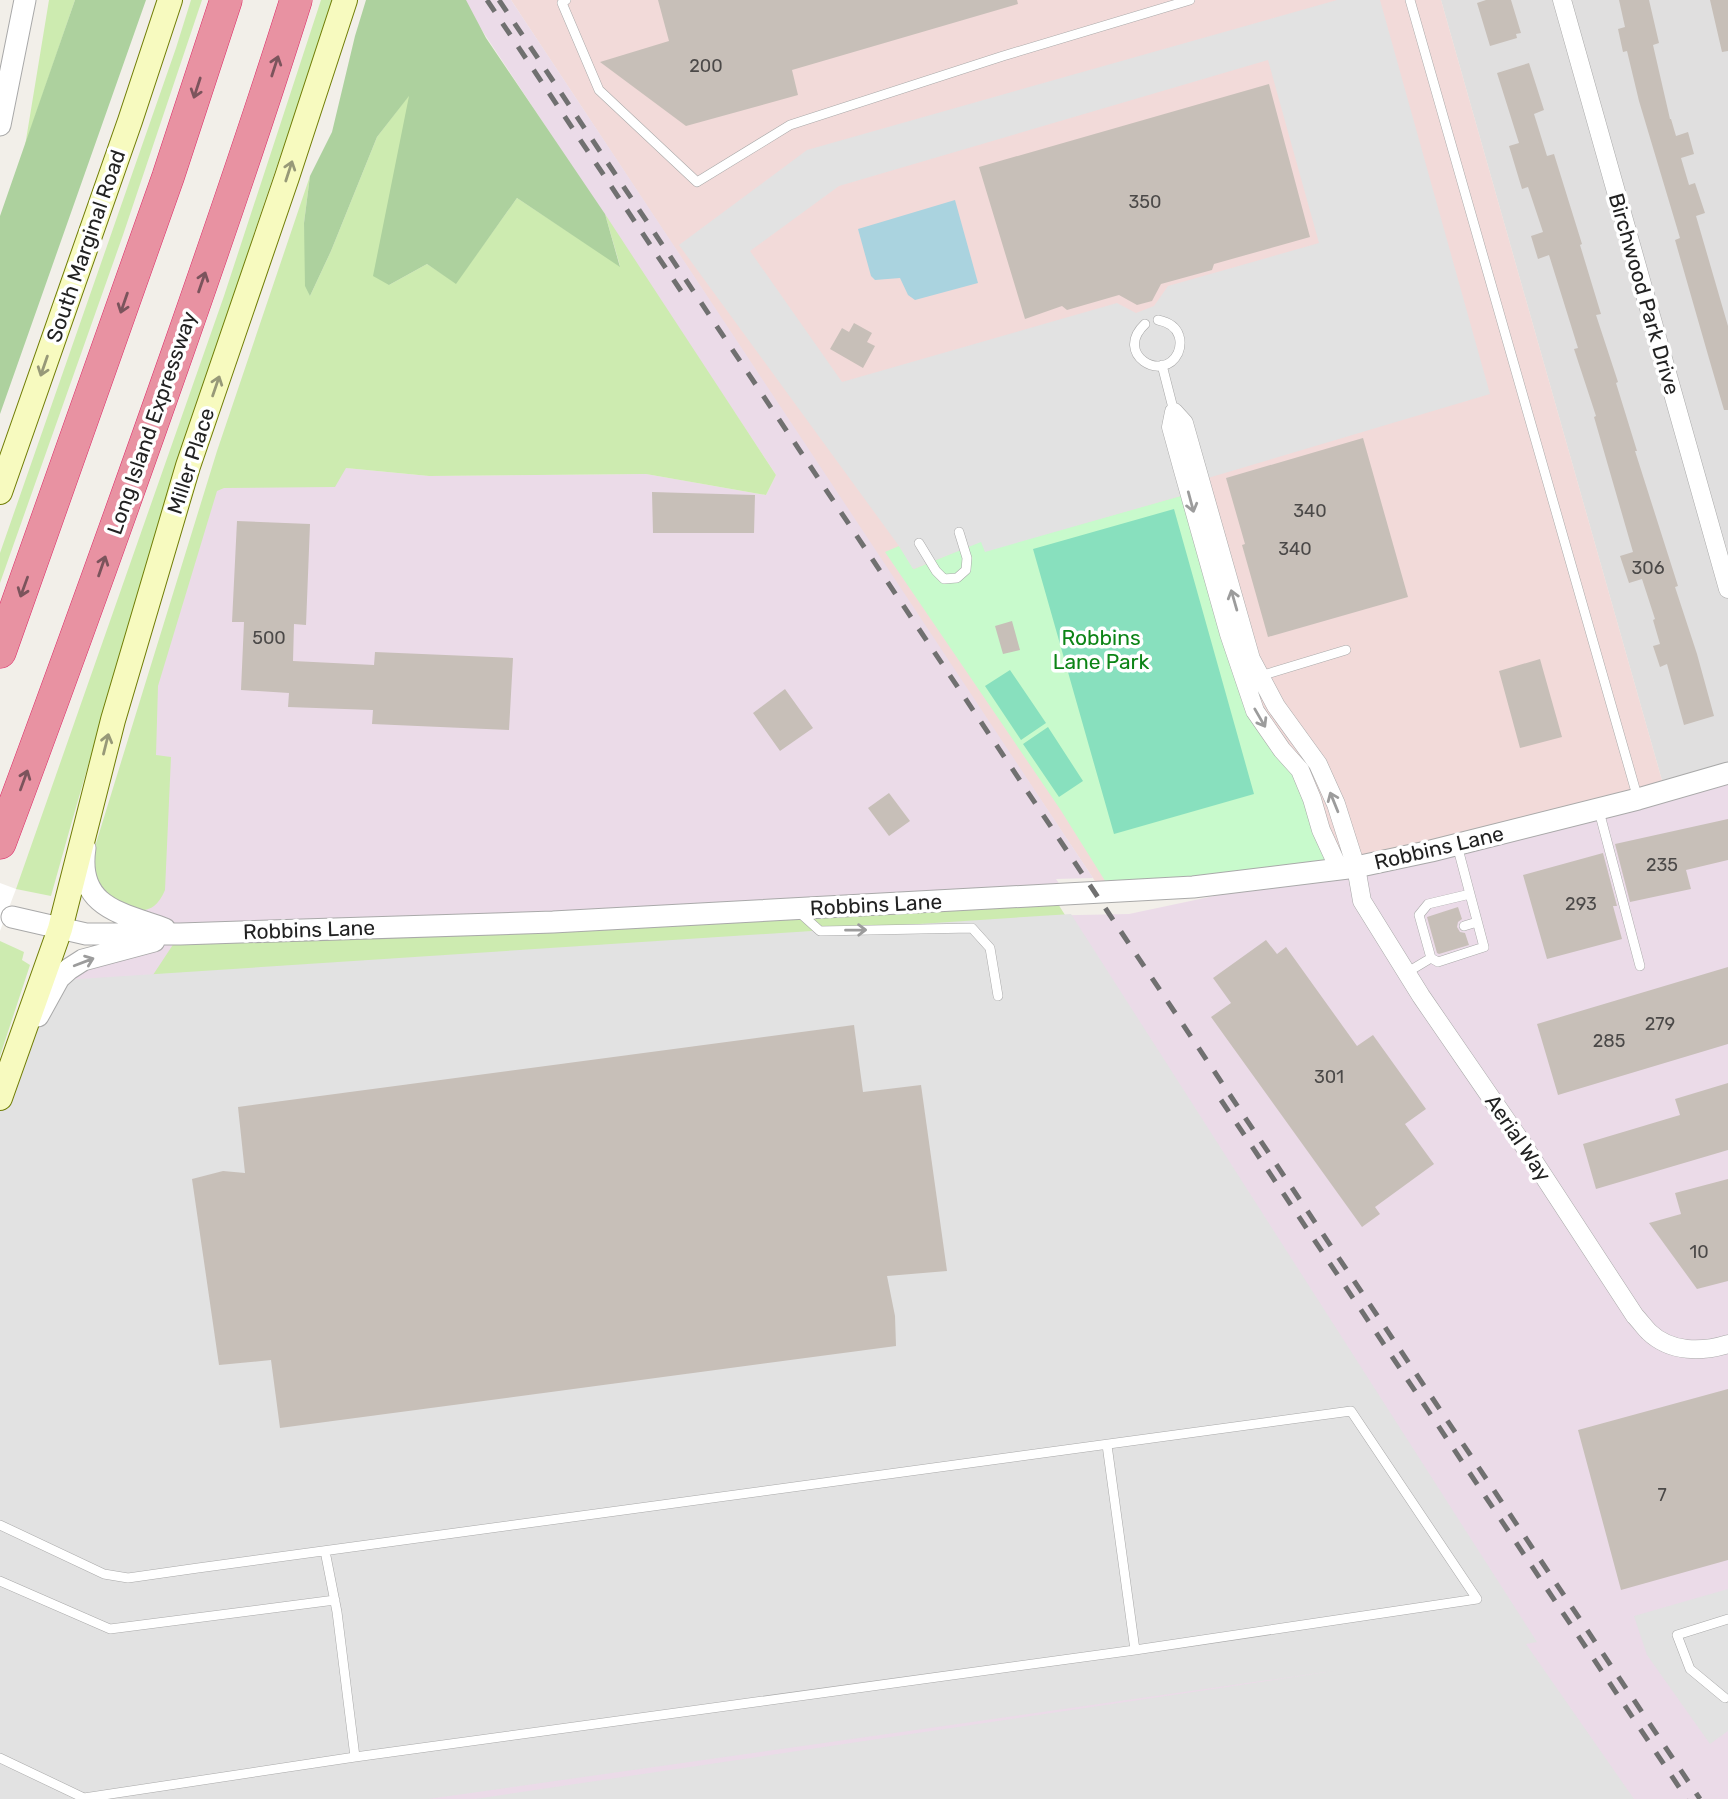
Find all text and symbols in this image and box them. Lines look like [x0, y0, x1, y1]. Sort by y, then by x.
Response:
house number: 200 [689, 55, 723, 77]
one-way arrow [270, 56, 282, 78]
one-way arrow [190, 77, 203, 99]
street label: South Marginal Road [41, 146, 130, 345]
one-way arrow [284, 160, 296, 182]
street label: Birchwood Park Drive [1604, 190, 1685, 398]
house number: 350 [1129, 191, 1161, 213]
one-way arrow [196, 271, 209, 293]
one-way arrow [117, 292, 129, 314]
street label: Long Island Expressway [102, 308, 202, 538]
one-way arrow [37, 354, 49, 376]
one-way arrow [210, 375, 223, 397]
street label: Miller Place [162, 405, 219, 517]
one-way arrow [1185, 490, 1198, 512]
house number: 340 [1293, 500, 1327, 522]
house number: 340 [1278, 538, 1312, 560]
one-way arrow [96, 555, 109, 577]
house number: 306 [1631, 557, 1665, 579]
one-way arrow [17, 576, 29, 598]
one-way arrow [1227, 589, 1240, 611]
park label: Robbins Lane Park [1053, 625, 1150, 674]
house number: 500 [252, 627, 286, 649]
one-way arrow [1254, 707, 1267, 728]
one-way arrow [100, 733, 113, 756]
one-way arrow [19, 769, 31, 791]
one-way arrow [1327, 792, 1340, 813]
street label: Robbins Lane [1372, 820, 1506, 875]
house number: 235 [1646, 854, 1678, 876]
street label: Robbins Lane [809, 889, 943, 920]
house number: 293 [1565, 893, 1597, 915]
street label: Robbins Lane [242, 915, 375, 944]
one-way arrow [845, 923, 868, 937]
one-way arrow [73, 955, 94, 968]
house number: 279 [1645, 1013, 1675, 1035]
house number: 285 [1593, 1030, 1625, 1052]
house number: 301 [1314, 1066, 1344, 1088]
street label: Aerial Way [1480, 1089, 1557, 1186]
house number: 10 [1689, 1241, 1709, 1263]
house number: 7 [1657, 1484, 1667, 1506]

